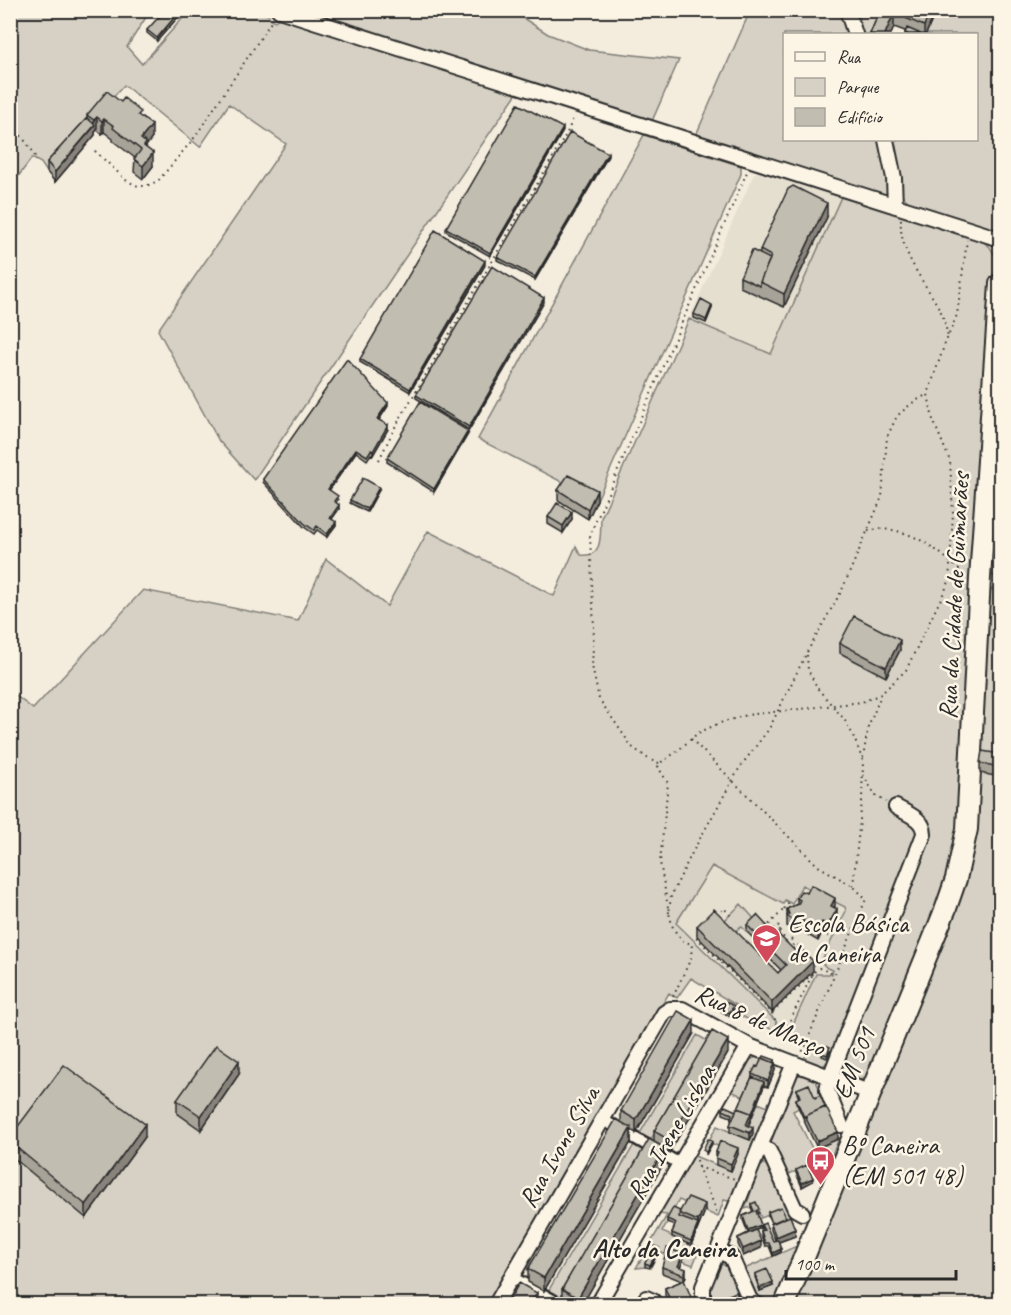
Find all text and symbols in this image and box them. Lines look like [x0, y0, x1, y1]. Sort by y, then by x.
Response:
legend [783, 33, 978, 141]
text: Rua [837, 46, 862, 68]
text: Parque [837, 76, 879, 98]
text: Edifício [837, 106, 883, 128]
street label: Rua da Cidade de Guimarães [931, 470, 977, 720]
place label: Escola Básica de Caneira [788, 907, 910, 970]
school or university icon: Escola Básica de Caneira [751, 922, 783, 964]
street label: Rua 8 de Março [690, 977, 832, 1064]
street label: EM 501 [825, 1021, 884, 1103]
street label: Rua Irene Lisboa [619, 1057, 724, 1205]
street label: Rua Ivone Silva [511, 1078, 608, 1214]
place label: Bº Caneira (EM 501 48) [842, 1129, 964, 1192]
bus stop icon: Bº Caneira (EM 501 48) [805, 1144, 837, 1186]
district label: Alto da Caneira [592, 1231, 739, 1265]
scale bar [786, 1243, 956, 1281]
text: 100 m [795, 1253, 836, 1275]

